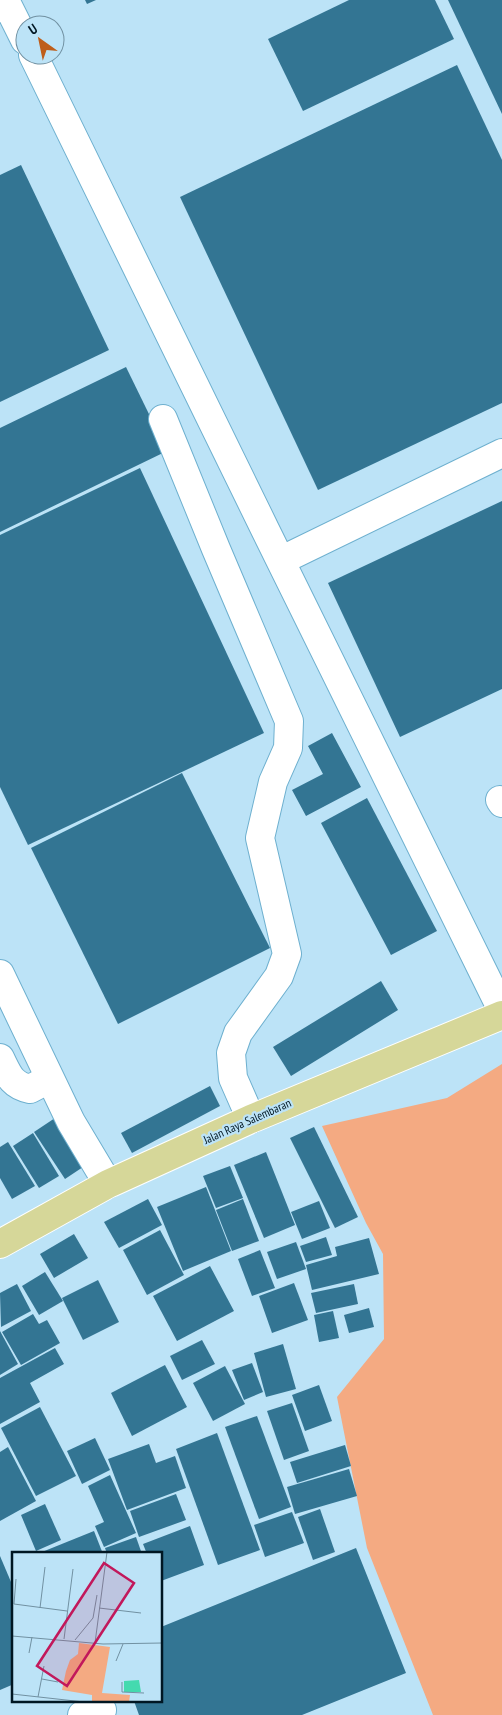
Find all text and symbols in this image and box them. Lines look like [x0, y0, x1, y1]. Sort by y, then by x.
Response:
north arrow [15, 15, 65, 65]
text: U [25, 20, 41, 39]
street label: Jalan Raya Salembaran [200, 1095, 293, 1147]
inset map [12, 1552, 162, 1702]

